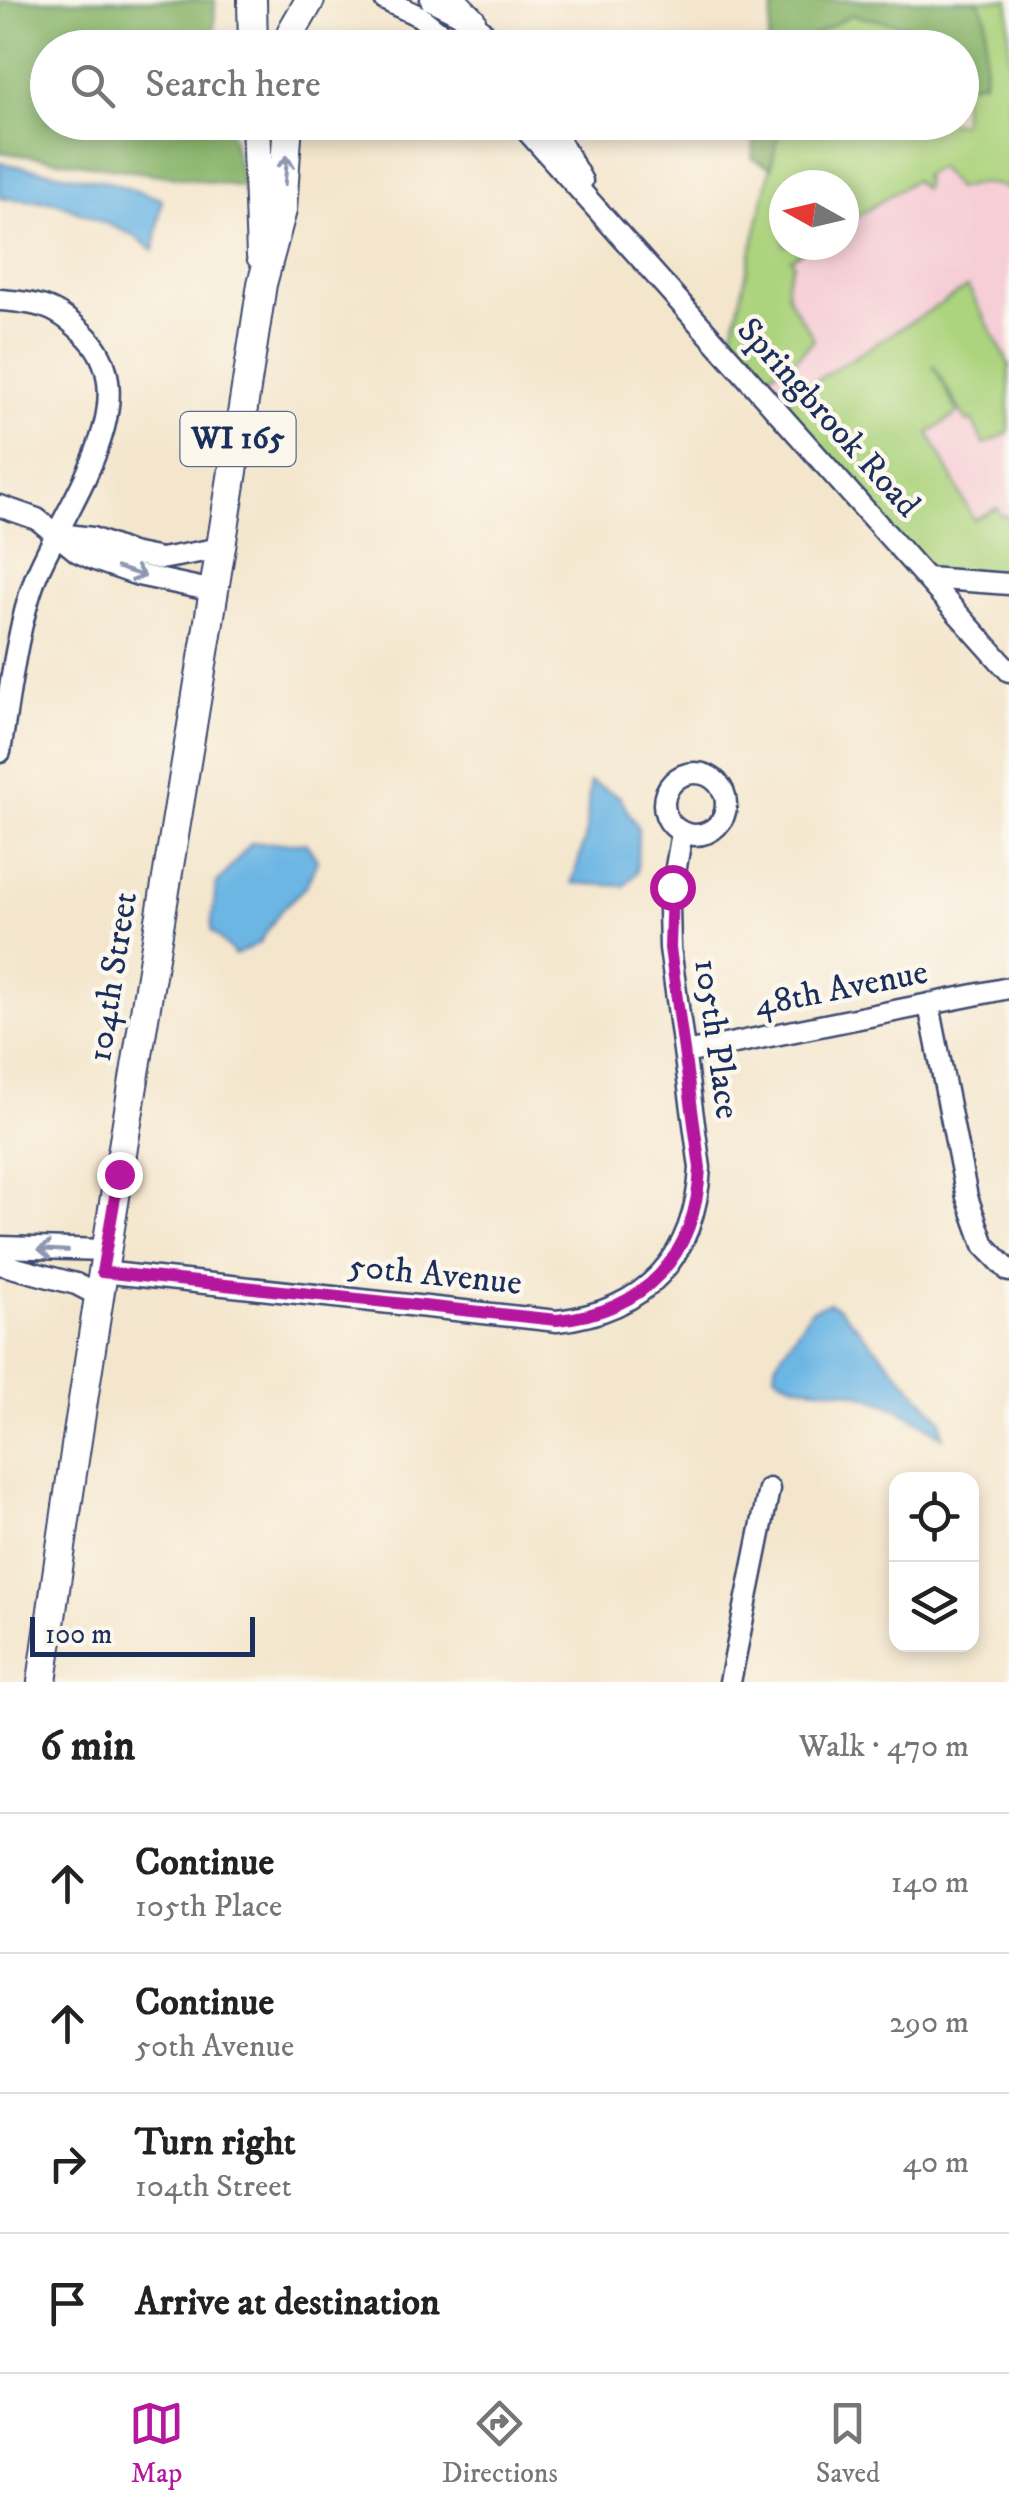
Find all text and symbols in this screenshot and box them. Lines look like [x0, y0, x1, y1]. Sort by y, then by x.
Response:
search box [30, 30, 979, 140]
icon: search [65, 58, 120, 113]
text: Search here [145, 61, 321, 109]
one-way arrow [277, 154, 296, 186]
north arrow [769, 170, 859, 260]
street label: Springbrook Road [727, 309, 930, 527]
road number: WI 165 [180, 412, 296, 466]
one-way arrow [115, 565, 147, 583]
route start [650, 865, 696, 911]
street label: 104th Street [78, 889, 148, 1065]
street label: 48th Avenue [751, 951, 931, 1027]
street label: 105th Place [683, 956, 749, 1122]
route end [97, 1152, 143, 1198]
one-way arrow [38, 1240, 70, 1259]
street label: 50th Avenue [346, 1244, 524, 1306]
map controls [889, 1472, 979, 1652]
button: locate [889, 1472, 979, 1562]
button: layers [889, 1562, 979, 1652]
scale bar [30, 1612, 255, 1656]
text: 100 m [45, 1617, 112, 1652]
text: 6 min [40, 1721, 135, 1773]
text: Walk · 470 m [799, 1727, 969, 1767]
text: Continue [135, 1839, 274, 1887]
icon: ahead [40, 1856, 95, 1911]
text: 140 m [891, 1863, 969, 1903]
text: 105th Place [135, 1887, 282, 1927]
text: Continue [135, 1979, 274, 2027]
icon: ahead [40, 1996, 95, 2051]
text: 290 m [889, 2003, 969, 2043]
text: 50th Avenue [135, 2027, 294, 2067]
text: Turn right [135, 2119, 296, 2167]
icon: right [40, 2136, 95, 2191]
text: 40 m [902, 2143, 969, 2183]
text: 104th Street [135, 2167, 292, 2207]
icon: arrive [40, 2276, 95, 2331]
text: Arrive at destination [135, 2279, 440, 2327]
tab: Map [129, 2396, 184, 2491]
tab: Directions [442, 2396, 558, 2491]
tab: Saved [816, 2396, 880, 2491]

